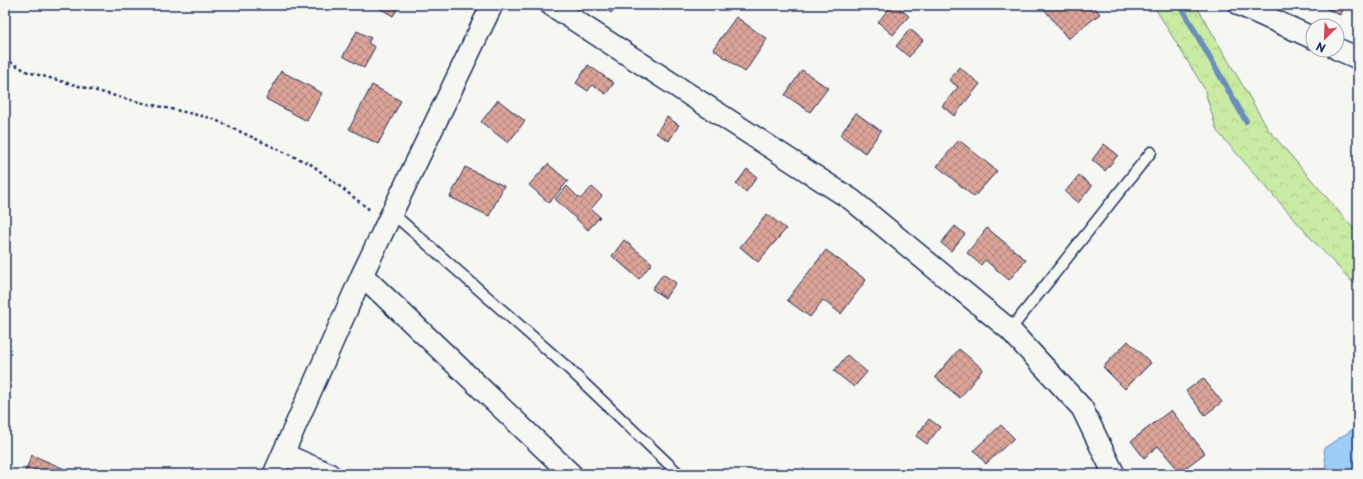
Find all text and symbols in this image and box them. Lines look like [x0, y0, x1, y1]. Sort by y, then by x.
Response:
north arrow [1305, 18, 1345, 58]
text: N [1313, 38, 1328, 57]

